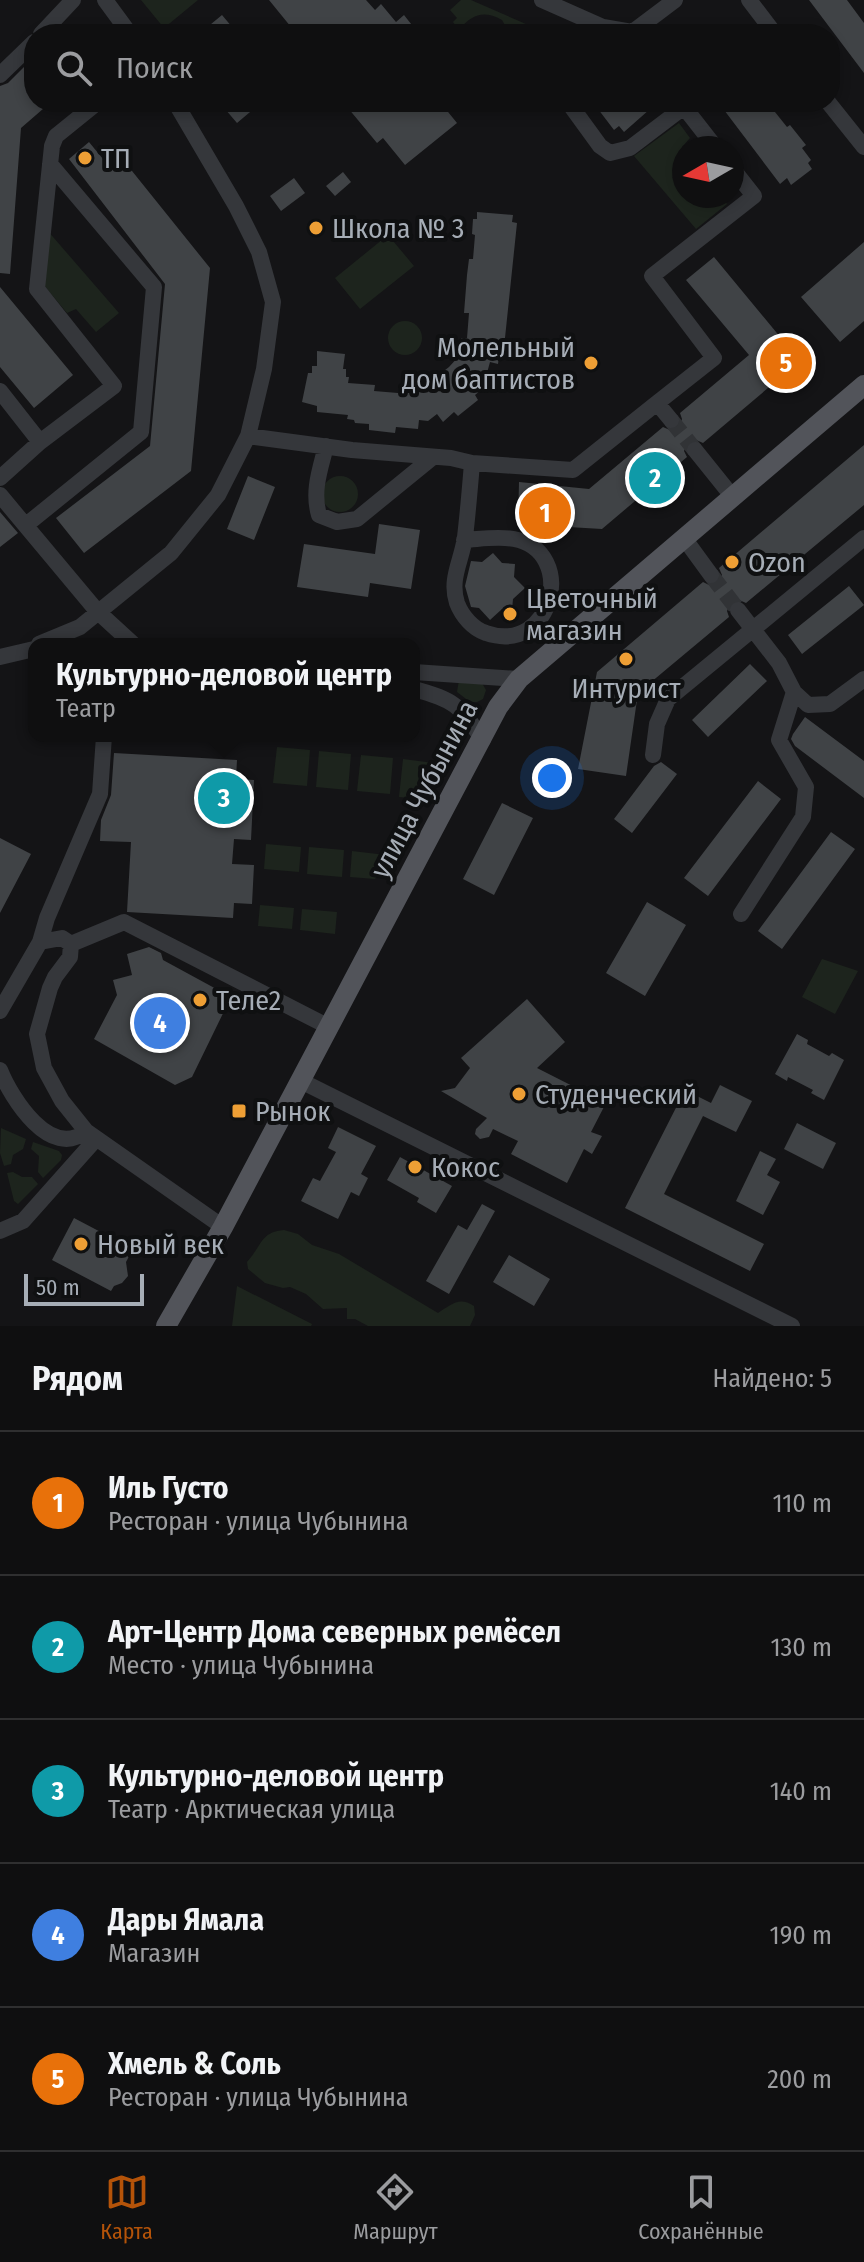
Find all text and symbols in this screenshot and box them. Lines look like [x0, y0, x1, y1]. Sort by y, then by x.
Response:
search box [24, 24, 840, 112]
icon: search [52, 46, 96, 90]
text: Поиск [116, 50, 193, 86]
north arrow [672, 136, 744, 208]
place label: ТП [101, 142, 131, 175]
marker: ТП [76, 149, 94, 167]
place label: Школа № 3 [332, 212, 464, 245]
marker: Школа № 3 [307, 219, 325, 237]
place label: Молельный дом баптистов [402, 331, 575, 396]
pin: 5 [760, 333, 812, 393]
marker: Молельный дом баптистов [582, 354, 600, 372]
pin: 2 [629, 448, 681, 508]
pin: 1 [519, 483, 571, 543]
place label: Ozon [748, 546, 806, 579]
marker: Ozon [723, 553, 741, 571]
place label: Цветочный магазин [526, 582, 658, 647]
marker: Цветочный магазин [501, 605, 519, 623]
popup [28, 638, 420, 742]
marker: Интурист [617, 650, 635, 668]
text: Культурно-деловой центр [56, 657, 392, 693]
place label: Интурист [571, 672, 681, 705]
text: Театр [56, 693, 116, 724]
street label: улица Чубынина [363, 695, 485, 883]
your location [532, 758, 572, 798]
pin: 3 [198, 768, 250, 828]
place label: Теле2 [216, 984, 281, 1017]
marker: Теле2 [191, 991, 209, 1009]
pin: 4 [134, 993, 186, 1053]
place label: Студенческий [535, 1078, 697, 1111]
marker: Студенческий [510, 1085, 528, 1103]
place label: Рынок [255, 1095, 331, 1128]
marker: Рынок [230, 1102, 248, 1120]
place label: Кокос [431, 1151, 500, 1184]
marker: Кокос [406, 1158, 424, 1176]
place label: Новый век [97, 1228, 224, 1261]
marker: Новый век [72, 1235, 90, 1253]
scale bar [24, 1270, 144, 1306]
text: 50 m [36, 1274, 80, 1301]
text: Рядом [32, 1358, 123, 1399]
text: Найдено: 5 [713, 1363, 832, 1394]
text: Иль Густо [108, 1470, 229, 1506]
text: 1 [53, 1488, 64, 1519]
text: 110 m [772, 1488, 832, 1519]
text: Ресторан · улица Чубынина [108, 1506, 409, 1537]
text: Арт-Центр Дома северных ремёсел [108, 1614, 561, 1650]
text: 2 [52, 1632, 64, 1663]
text: 130 m [770, 1632, 832, 1663]
text: Место · улица Чубынина [108, 1650, 374, 1681]
text: Культурно-деловой центр [108, 1758, 444, 1794]
text: 3 [52, 1776, 64, 1807]
text: 140 m [770, 1776, 832, 1807]
text: Театр · Арктическая улица [108, 1794, 395, 1825]
text: Дары Ямала [108, 1902, 264, 1938]
text: 4 [51, 1920, 65, 1951]
text: 190 m [770, 1920, 832, 1951]
text: Магазин [108, 1938, 200, 1969]
text: Хмель & Соль [108, 2046, 281, 2082]
text: 5 [52, 2064, 64, 2095]
text: 200 m [767, 2064, 832, 2095]
text: Ресторан · улица Чубынина [108, 2082, 409, 2113]
tab: Карта [100, 2170, 153, 2245]
tab: Маршрут [353, 2170, 438, 2245]
tab: Сохранённые [638, 2170, 764, 2245]

